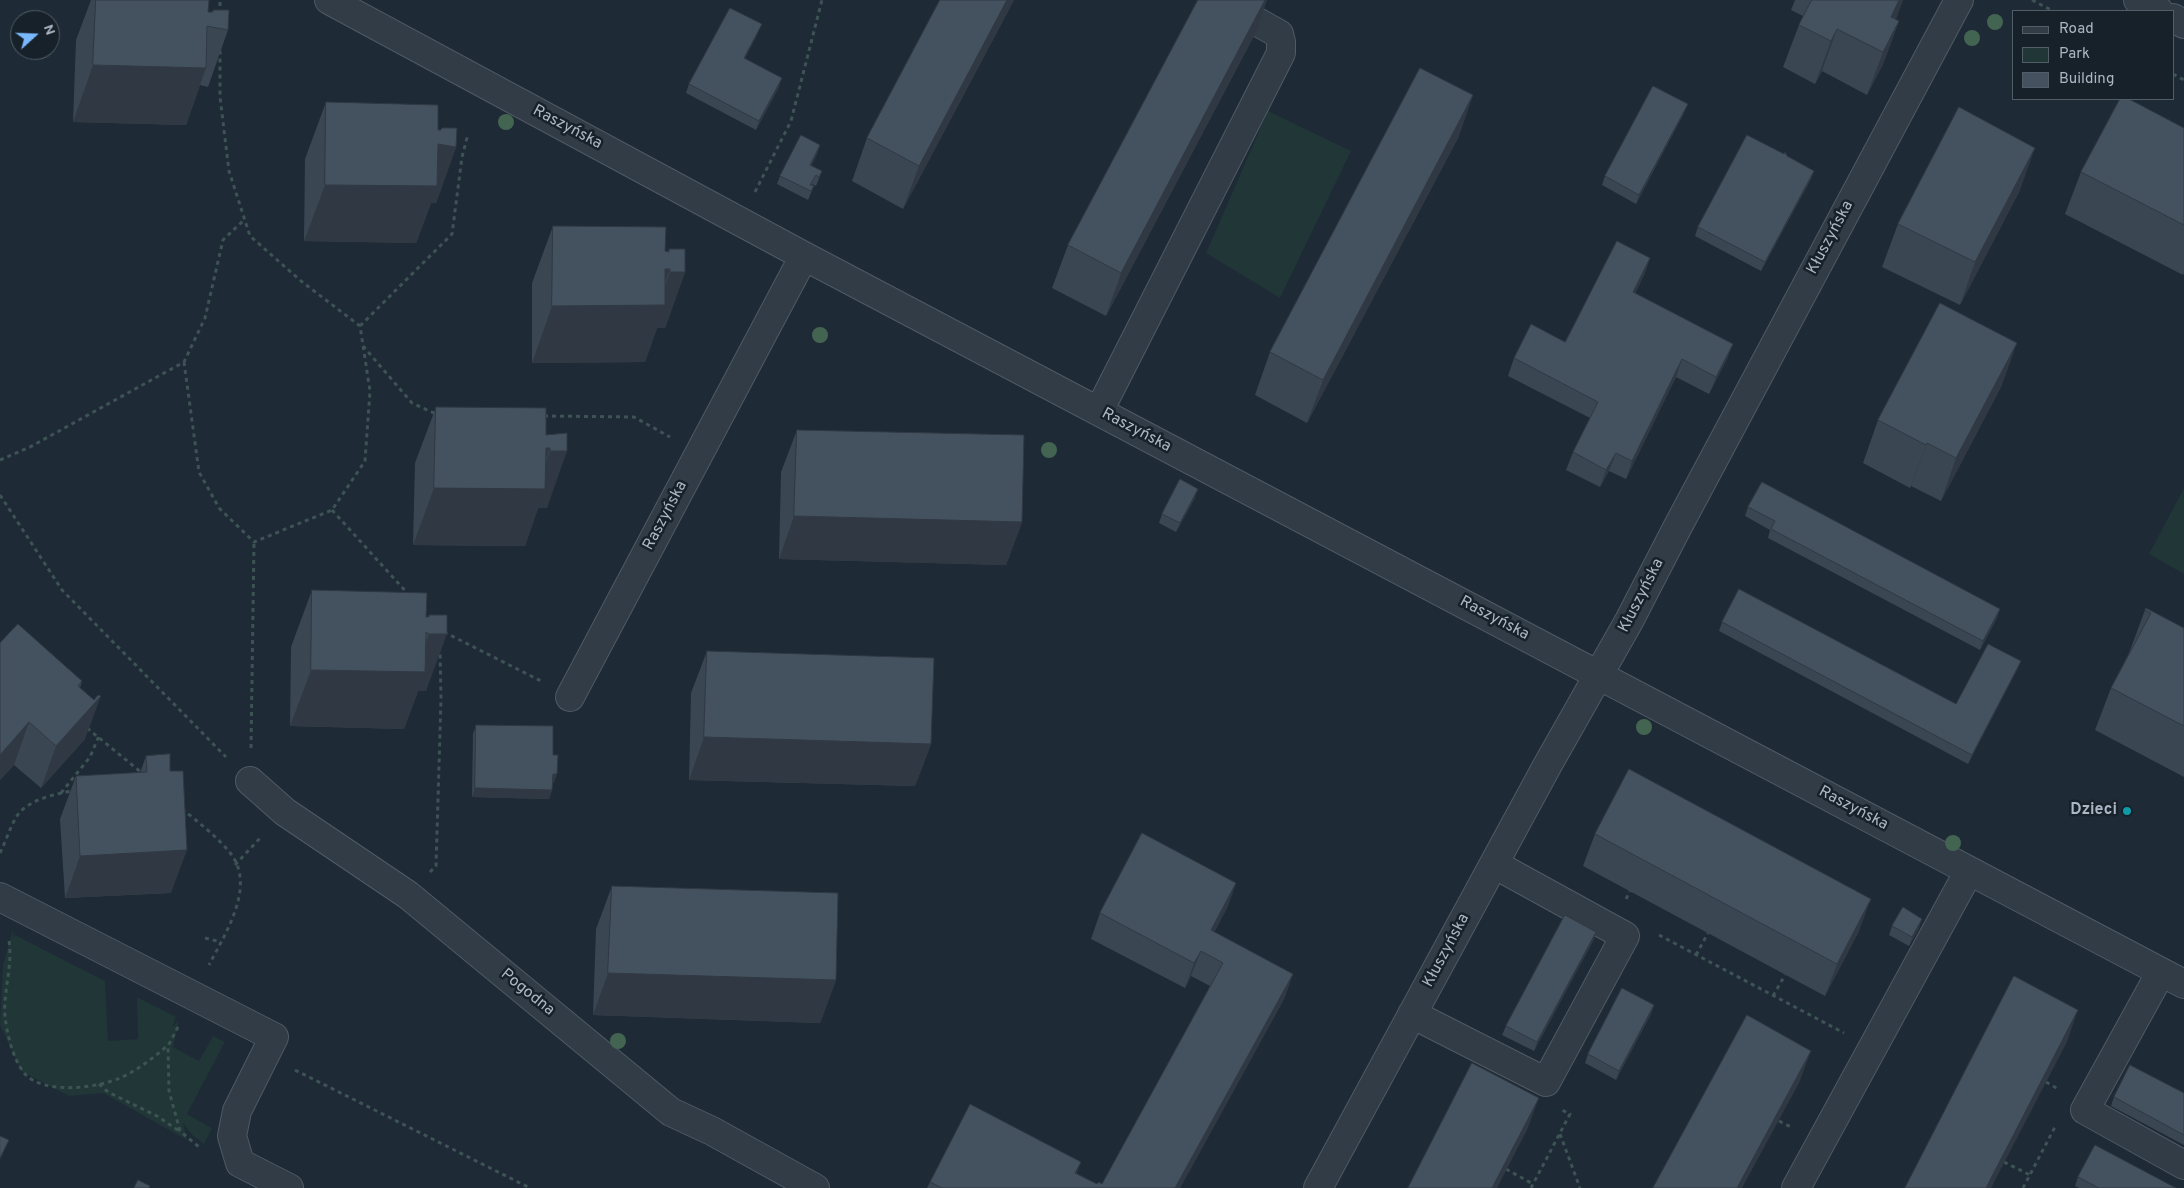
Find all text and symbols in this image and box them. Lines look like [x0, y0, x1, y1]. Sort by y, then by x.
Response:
north arrow [10, 10, 60, 60]
legend [2012, 10, 2174, 100]
text: Road [2059, 20, 2094, 39]
text: N [39, 22, 58, 38]
text: Park [2059, 45, 2090, 64]
text: Building [2059, 70, 2114, 89]
street label: Raszyńska [529, 102, 605, 154]
street label: Kłuszyńska [1804, 198, 1858, 278]
street label: Raszyńska [1098, 405, 1174, 457]
street label: Raszyńska [640, 478, 692, 554]
street label: Kłuszyńska [1615, 556, 1669, 636]
street label: Raszyńska [1456, 593, 1532, 645]
street label: Raszyńska [1815, 783, 1891, 835]
place label: Dzieci [2070, 801, 2117, 821]
marker: Dzieci [2121, 805, 2133, 817]
street label: Kłuszyńska [1420, 911, 1474, 991]
street label: Pogodna [496, 965, 558, 1021]

